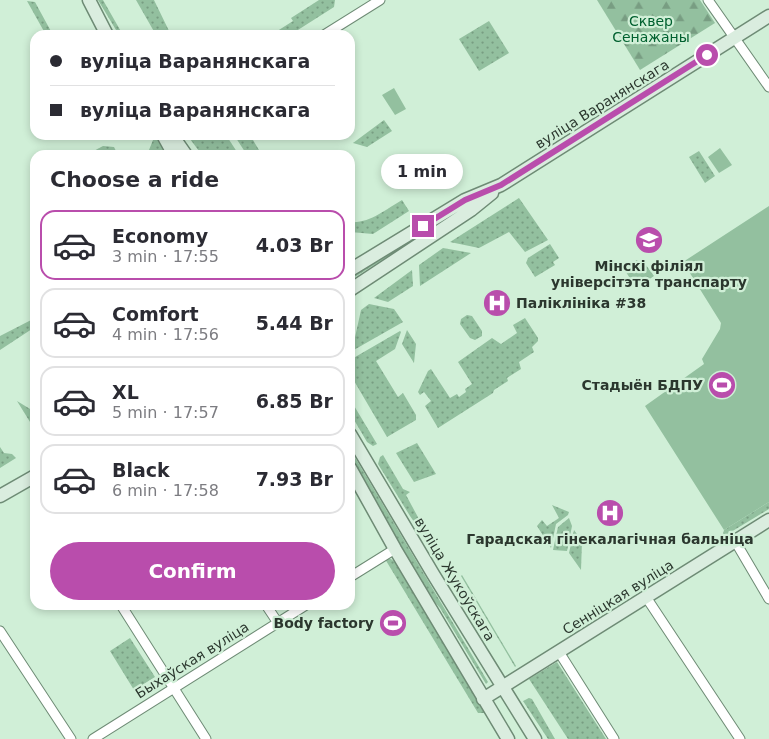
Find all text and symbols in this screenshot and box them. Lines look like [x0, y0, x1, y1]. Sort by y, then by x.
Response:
park label: Сквер Сенажаны [612, 13, 690, 45]
route start [696, 44, 718, 66]
text: вуліца Варанянскага [80, 50, 310, 72]
street label: вуліца Варанянскага [532, 56, 672, 152]
text: вуліца Варанянскага [80, 99, 310, 121]
callout: 1 min [382, 154, 464, 188]
text: 1 min [397, 162, 447, 181]
text: Choose a ride [50, 167, 219, 192]
route end [412, 215, 434, 237]
icon: car [52, 223, 97, 268]
text: Economy [112, 225, 208, 247]
school or university icon: Мінскі філіял універсітэта транспарту [634, 225, 664, 255]
text: 4.03 Br [256, 234, 333, 256]
text: 3 min · 17:55 [112, 247, 219, 266]
place label: Мінскі філіял універсітэта транспарту [551, 258, 747, 290]
hospital icon: Паліклініка #38 [482, 288, 512, 318]
place label: Паліклініка #38 [516, 295, 646, 311]
icon: car [52, 301, 97, 346]
text: Comfort [112, 303, 199, 325]
text: 5.44 Br [256, 312, 333, 334]
text: 4 min · 17:56 [112, 325, 219, 344]
sports icon: Стадыён БДПУ [707, 370, 737, 400]
place label: Стадыён БДПУ [582, 377, 703, 393]
icon: car [52, 379, 97, 424]
text: XL [112, 381, 139, 403]
text: 6.85 Br [256, 390, 333, 412]
text: 5 min · 17:57 [112, 403, 219, 422]
icon: car [52, 457, 97, 502]
text: Black [112, 459, 170, 481]
text: 7.93 Br [256, 468, 333, 490]
text: 6 min · 17:58 [112, 481, 219, 500]
hospital icon: Гарадская гінекалагічная бальніца [595, 498, 625, 528]
street label: вуліца Жукоўскага [412, 514, 498, 644]
place label: Гарадская гінекалагічная бальніца [466, 531, 754, 547]
button: Confirm [50, 542, 335, 600]
street label: Сенніцкая вуліца [560, 556, 676, 638]
sports icon: Body factory [378, 608, 408, 638]
place label: Body factory [274, 615, 374, 631]
street label: Быхаўская вуліца [132, 619, 252, 701]

